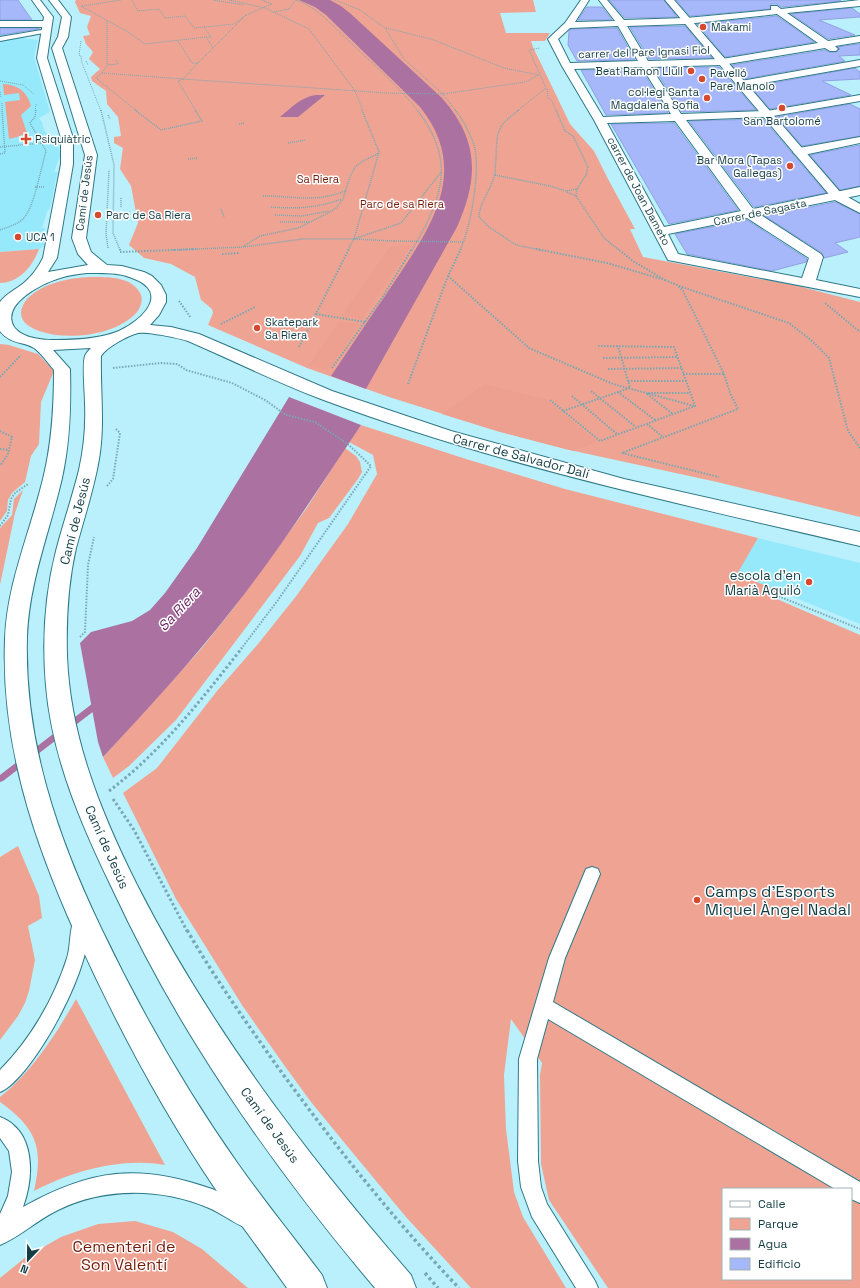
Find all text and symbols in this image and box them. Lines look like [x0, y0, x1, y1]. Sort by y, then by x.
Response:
place label: Makami [711, 20, 751, 34]
marker: Makami [698, 22, 708, 32]
street label: carrer del Pare Ignasi Fiol [578, 43, 710, 61]
place label: Beat Ramon Llull [595, 64, 683, 78]
marker: Beat Ramon Llull [686, 66, 696, 76]
place label: Pavelló Pare Manolo [710, 66, 775, 93]
marker: Pavelló Pare Manolo [697, 74, 707, 84]
place label: col·legi Santa Magdalena Sofia [611, 85, 700, 112]
marker: col·legi Santa Magdalena Sofia [702, 93, 712, 103]
marker: San Bartolomé [777, 103, 787, 113]
place label: San Bartolomé [743, 114, 821, 128]
place label: Psiquiàtric [35, 132, 91, 146]
marker: Psiquiàtric [20, 133, 32, 145]
street label: carrer de Joan Dameto [604, 134, 674, 248]
place label: Bar Mora (Tapas Gallegas) [697, 153, 782, 180]
street label: Camí de Jesús [72, 154, 96, 232]
marker: Bar Mora (Tapas Gallegas) [785, 161, 795, 171]
park label: Sa Riera [297, 172, 340, 186]
street label: Carrer de Sagasta [712, 195, 808, 229]
park label: Parc de sa Riera [360, 197, 445, 211]
place label: Parc de Sa Riera [106, 208, 192, 222]
marker: Parc de Sa Riera [93, 210, 103, 220]
place label: UCA 1 [26, 230, 55, 244]
marker: UCA 1 [13, 232, 23, 242]
place label: Skatepark Sa Riera [265, 315, 318, 342]
marker: Skatepark Sa Riera [252, 323, 262, 333]
street label: Carrer de Salvador Dalí [451, 430, 592, 483]
street label: Camí de Jesús [56, 475, 94, 567]
place label: escola d'en Marià Aguiló [725, 567, 801, 599]
marker: escola d'en Marià Aguiló [804, 577, 814, 587]
water label: Sa Riera [154, 582, 205, 635]
street label: Camí de Jesús [81, 803, 133, 892]
place label: Camps d'Esports Miquel Àngel Nadal [705, 881, 851, 920]
marker: Camps d'Esports Miquel Àngel Nadal [692, 895, 702, 905]
street label: Camí de Jesús [237, 1084, 303, 1166]
legend [722, 1188, 852, 1280]
text: Calle [758, 1196, 786, 1212]
text: Parque [758, 1216, 798, 1232]
park label: Cementeri de Son Valentí [73, 1236, 175, 1275]
text: Agua [758, 1236, 788, 1252]
north arrow [8, 1240, 48, 1280]
text: Edificio [758, 1256, 801, 1272]
text: N [18, 1261, 30, 1277]

